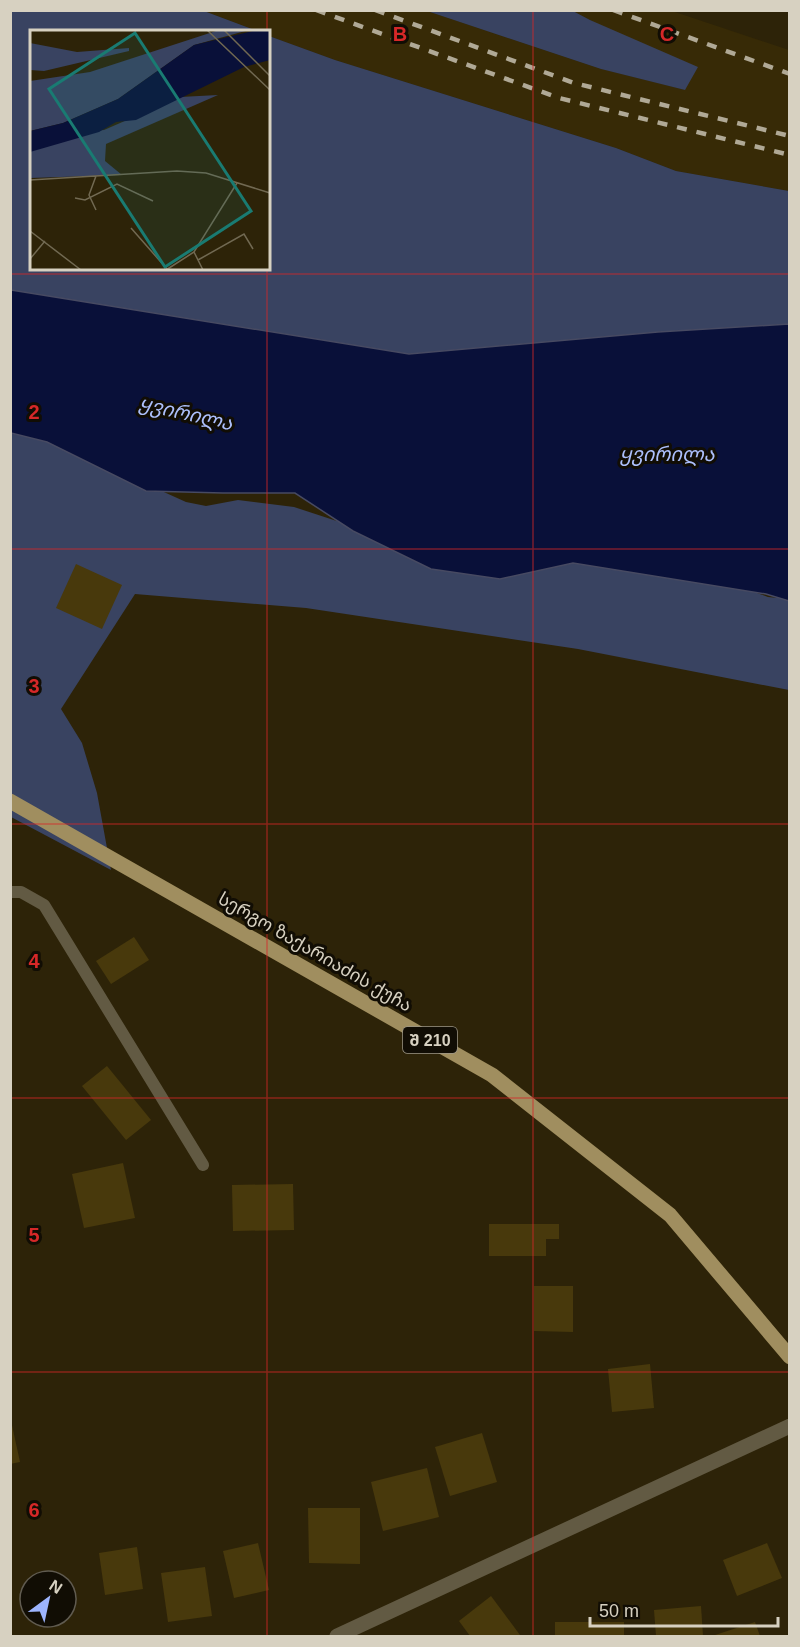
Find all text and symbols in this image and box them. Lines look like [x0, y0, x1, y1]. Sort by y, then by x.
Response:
text: B [393, 23, 407, 45]
text: C [660, 23, 674, 45]
inset map [30, 30, 270, 270]
water label: ყვირილა [137, 392, 236, 436]
text: 2 [28, 401, 40, 423]
water label: ყვირილა [619, 443, 716, 466]
text: 3 [28, 675, 40, 697]
street label: სერგო ზაქარიაძის ქუჩა [214, 888, 415, 1017]
text: 4 [28, 950, 40, 972]
road number: შ 210 [403, 1027, 457, 1053]
text: 5 [28, 1224, 40, 1246]
text: 6 [28, 1499, 40, 1521]
north arrow [18, 1569, 78, 1629]
text: N [46, 1577, 65, 1597]
scale bar [590, 1590, 778, 1628]
text: 50 m [599, 1601, 639, 1621]

